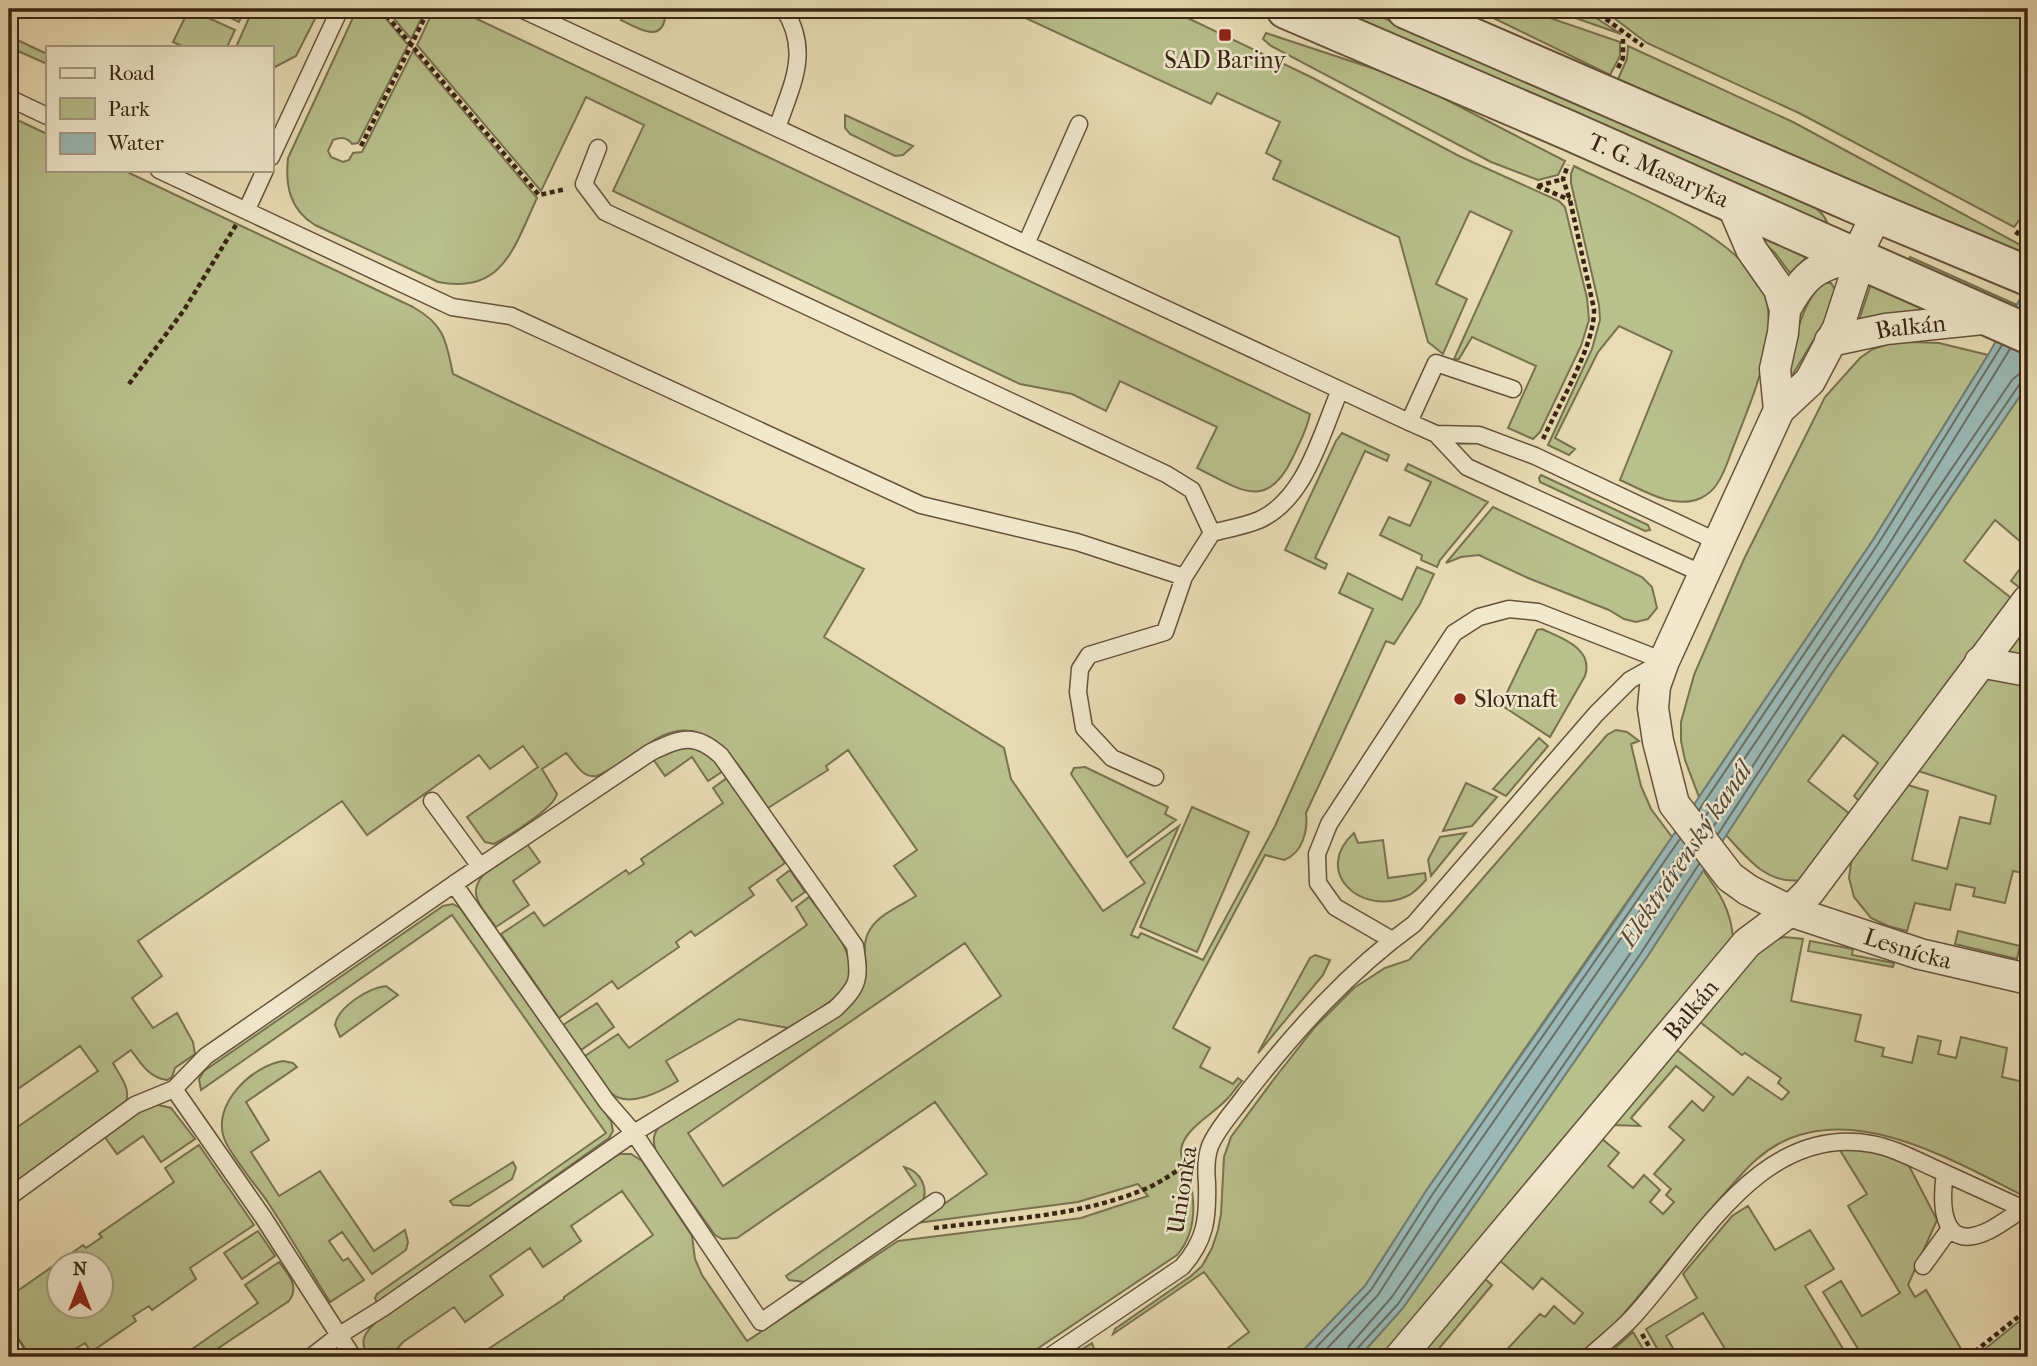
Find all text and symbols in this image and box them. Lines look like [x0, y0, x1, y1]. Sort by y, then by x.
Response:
marker: SAD Bariny [1217, 27, 1233, 43]
legend [46, 46, 273, 172]
place label: SAD Bariny [1164, 46, 1287, 74]
text: Road [108, 61, 155, 85]
text: Park [108, 97, 150, 121]
street label: T. G. Masaryka [1584, 127, 1734, 214]
text: Water [107, 131, 164, 155]
street label: Balkán [1873, 309, 1947, 345]
place label: Slovnaft [1474, 685, 1559, 713]
marker: Slovnaft [1452, 691, 1468, 707]
water label: Elektrárenský kanál [1611, 754, 1760, 955]
street label: Lesnícka [1860, 922, 1955, 975]
street label: Balkán [1658, 974, 1724, 1046]
street label: Unionka [1161, 1143, 1203, 1236]
north arrow [46, 1250, 116, 1320]
text: N [73, 1258, 88, 1280]

